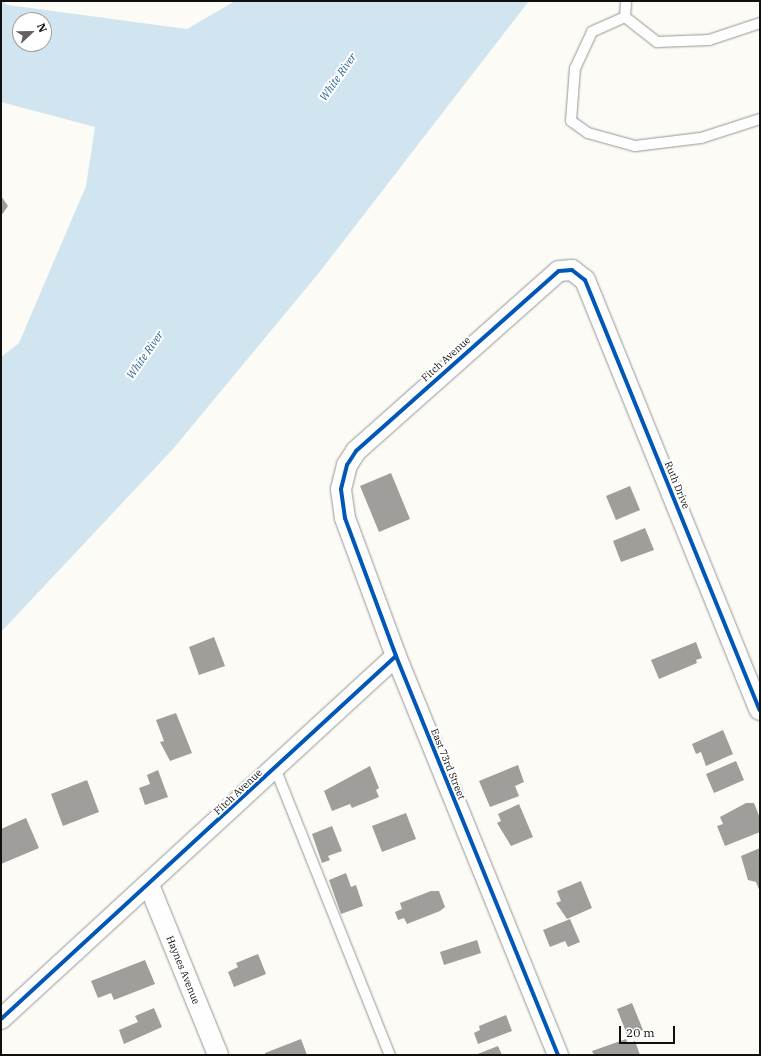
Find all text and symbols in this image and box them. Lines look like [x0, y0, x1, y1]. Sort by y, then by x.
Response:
north arrow [12, 12, 52, 52]
text: N [34, 21, 50, 35]
water label: White River [317, 51, 359, 103]
water label: White River [124, 329, 166, 381]
street label: Fitch Avenue [419, 334, 473, 384]
street label: Ruth Drive [662, 459, 692, 511]
street label: East 73rd Street [428, 727, 468, 801]
street label: Fitch Avenue [211, 767, 265, 817]
street label: Haynes Avenue [164, 934, 202, 1006]
scale bar [621, 1018, 677, 1044]
text: 20 m [626, 1025, 655, 1040]

